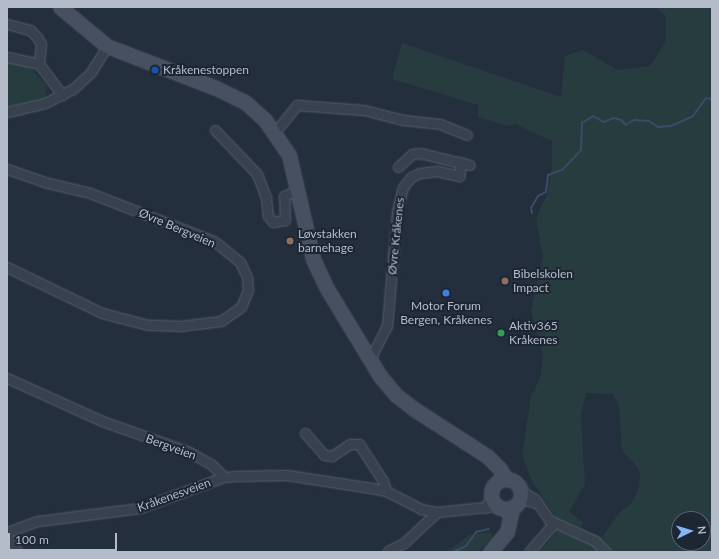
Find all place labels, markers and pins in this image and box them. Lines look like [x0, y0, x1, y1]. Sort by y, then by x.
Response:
place label: Kråkenestoppen [163, 63, 249, 77]
marker: Kråkenestoppen [150, 65, 160, 75]
place label: Løvstakken barnehage [298, 227, 357, 255]
marker: Løvstakken barnehage [285, 236, 295, 246]
place label: Bibelskolen Impact [513, 267, 573, 295]
marker: Bibelskolen Impact [500, 276, 510, 286]
marker: Motor Forum Bergen, Kråkenes [441, 288, 451, 298]
place label: Motor Forum Bergen, Kråkenes [400, 299, 492, 327]
place label: Aktiv365 Kråkenes [509, 319, 558, 347]
marker: Aktiv365 Kråkenes [496, 328, 506, 338]

